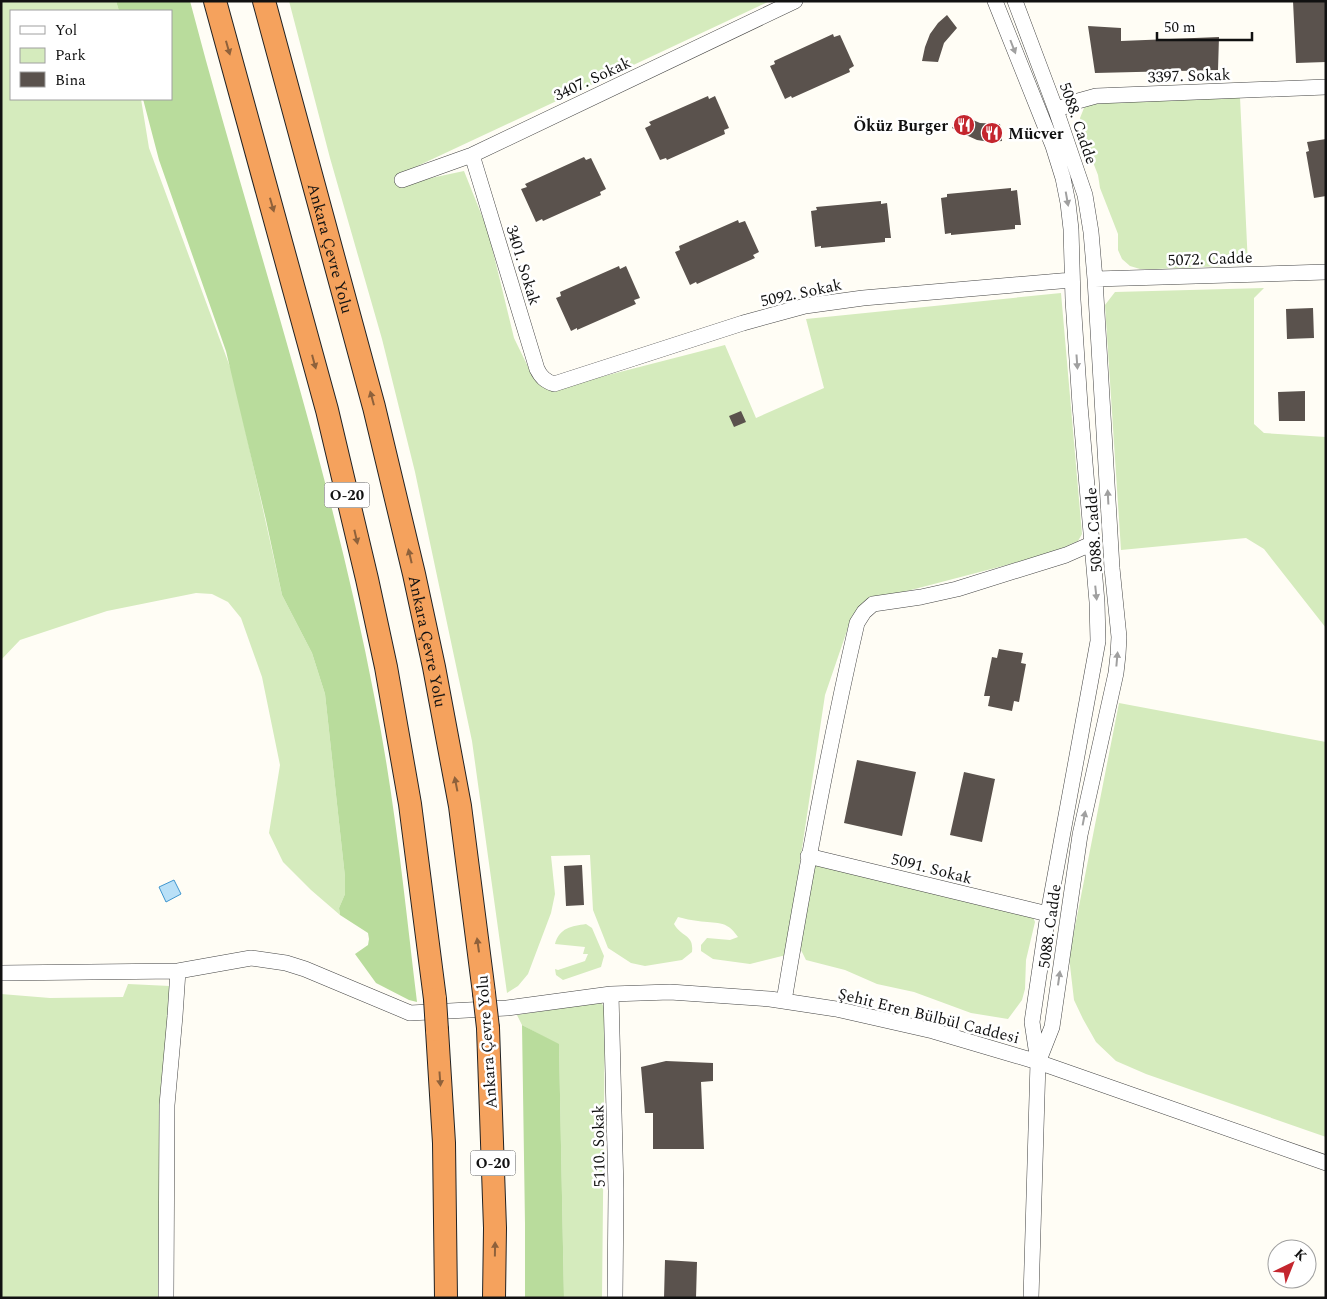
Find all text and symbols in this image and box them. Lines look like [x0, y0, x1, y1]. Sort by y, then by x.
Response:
legend [10, 10, 172, 100]
scale bar [1157, 10, 1252, 42]
text: 50 m [1164, 16, 1196, 39]
text: Yol [55, 19, 77, 42]
one-way arrow [1009, 40, 1017, 54]
one-way arrow [224, 41, 232, 56]
text: Park [55, 44, 86, 67]
street label: 3407. Sokak [550, 51, 635, 107]
street label: 3397. Sokak [1147, 63, 1231, 89]
text: Bina [55, 69, 86, 92]
street label: 5088. Cadde [1053, 79, 1103, 167]
restaurant icon: Öküz Burger [952, 113, 976, 137]
place label: Öküz Burger [853, 114, 948, 138]
restaurant icon: Mücver [980, 121, 1004, 145]
place label: Mücver [1008, 122, 1064, 146]
street label: Ankara Çevre Yolu [301, 180, 359, 316]
one-way arrow [1064, 192, 1072, 208]
one-way arrow [268, 197, 276, 212]
street label: 3401. Sokak [499, 222, 547, 308]
street label: 5072. Cadde [1167, 246, 1253, 272]
street label: 5092. Sokak [758, 273, 844, 313]
one-way arrow [310, 354, 318, 369]
one-way arrow [1073, 354, 1081, 370]
one-way arrow [368, 390, 376, 405]
road number: O-20 [324, 482, 370, 508]
street label: 5088. Cadde [1079, 487, 1109, 573]
one-way arrow [1103, 489, 1111, 505]
one-way arrow [352, 529, 360, 544]
one-way arrow [406, 548, 414, 563]
street label: Ankara Çevre Yolu [402, 573, 452, 709]
one-way arrow [1092, 586, 1100, 602]
one-way arrow [1113, 651, 1121, 667]
one-way arrow [452, 776, 460, 791]
one-way arrow [1080, 810, 1088, 826]
street label: 5091. Sokak [889, 847, 975, 891]
street label: 5088. Cadde [1032, 882, 1068, 970]
one-way arrow [474, 936, 482, 952]
one-way arrow [1055, 970, 1063, 986]
street label: Ankara Çevre Yolu [470, 974, 504, 1110]
street label: Şehit Eren Bülbül Caddesi [836, 982, 1022, 1050]
one-way arrow [436, 1071, 444, 1087]
street label: 5110. Sokak [586, 1104, 612, 1188]
road number: O-20 [470, 1150, 516, 1176]
north arrow [1267, 1239, 1317, 1289]
one-way arrow [491, 1241, 499, 1257]
text: K [1289, 1243, 1312, 1266]

